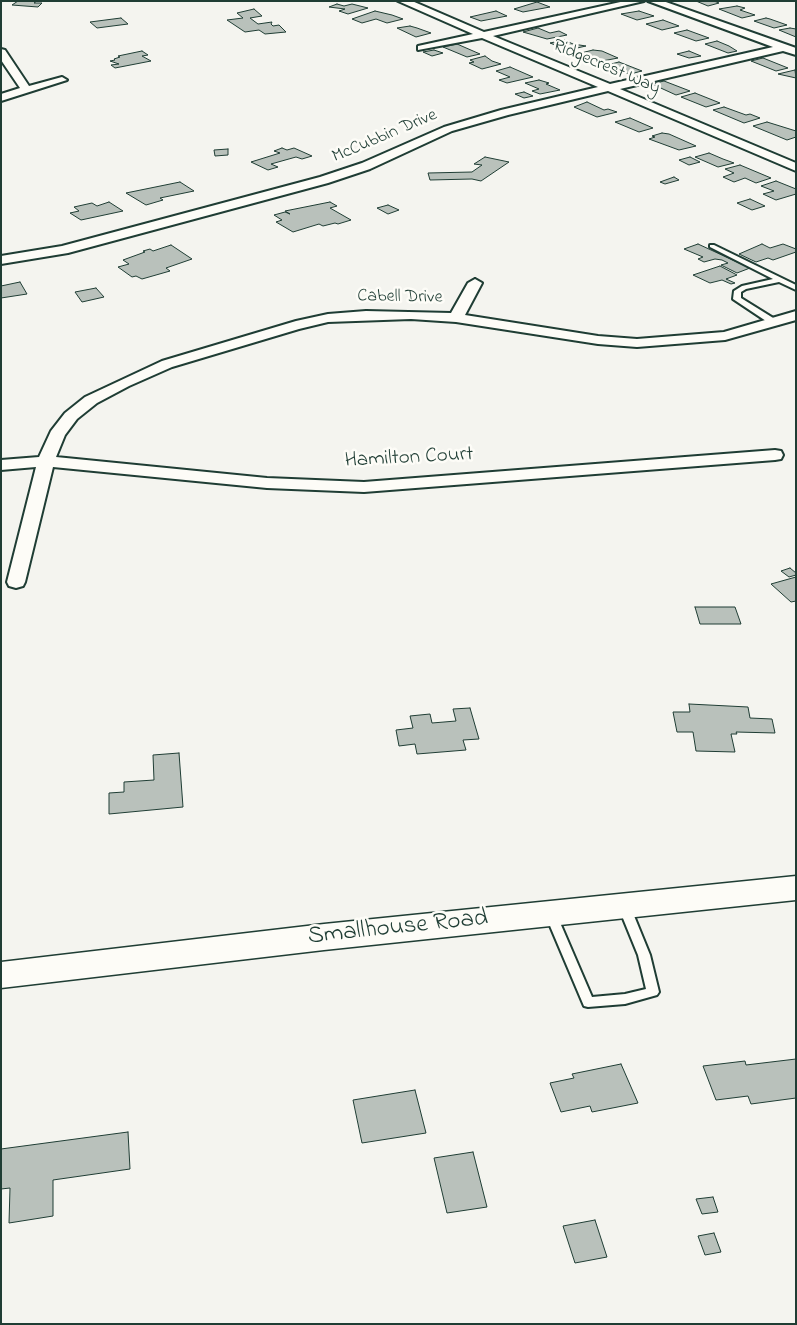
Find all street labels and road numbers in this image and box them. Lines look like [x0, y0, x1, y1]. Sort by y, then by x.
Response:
street label: Ridgecrest Way [549, 36, 663, 100]
street label: McCubbin Drive [329, 105, 441, 169]
street label: Cabell Drive [357, 286, 443, 310]
street label: Hamilton Court [344, 443, 474, 475]
street label: Smallhouse Road [306, 905, 490, 953]

